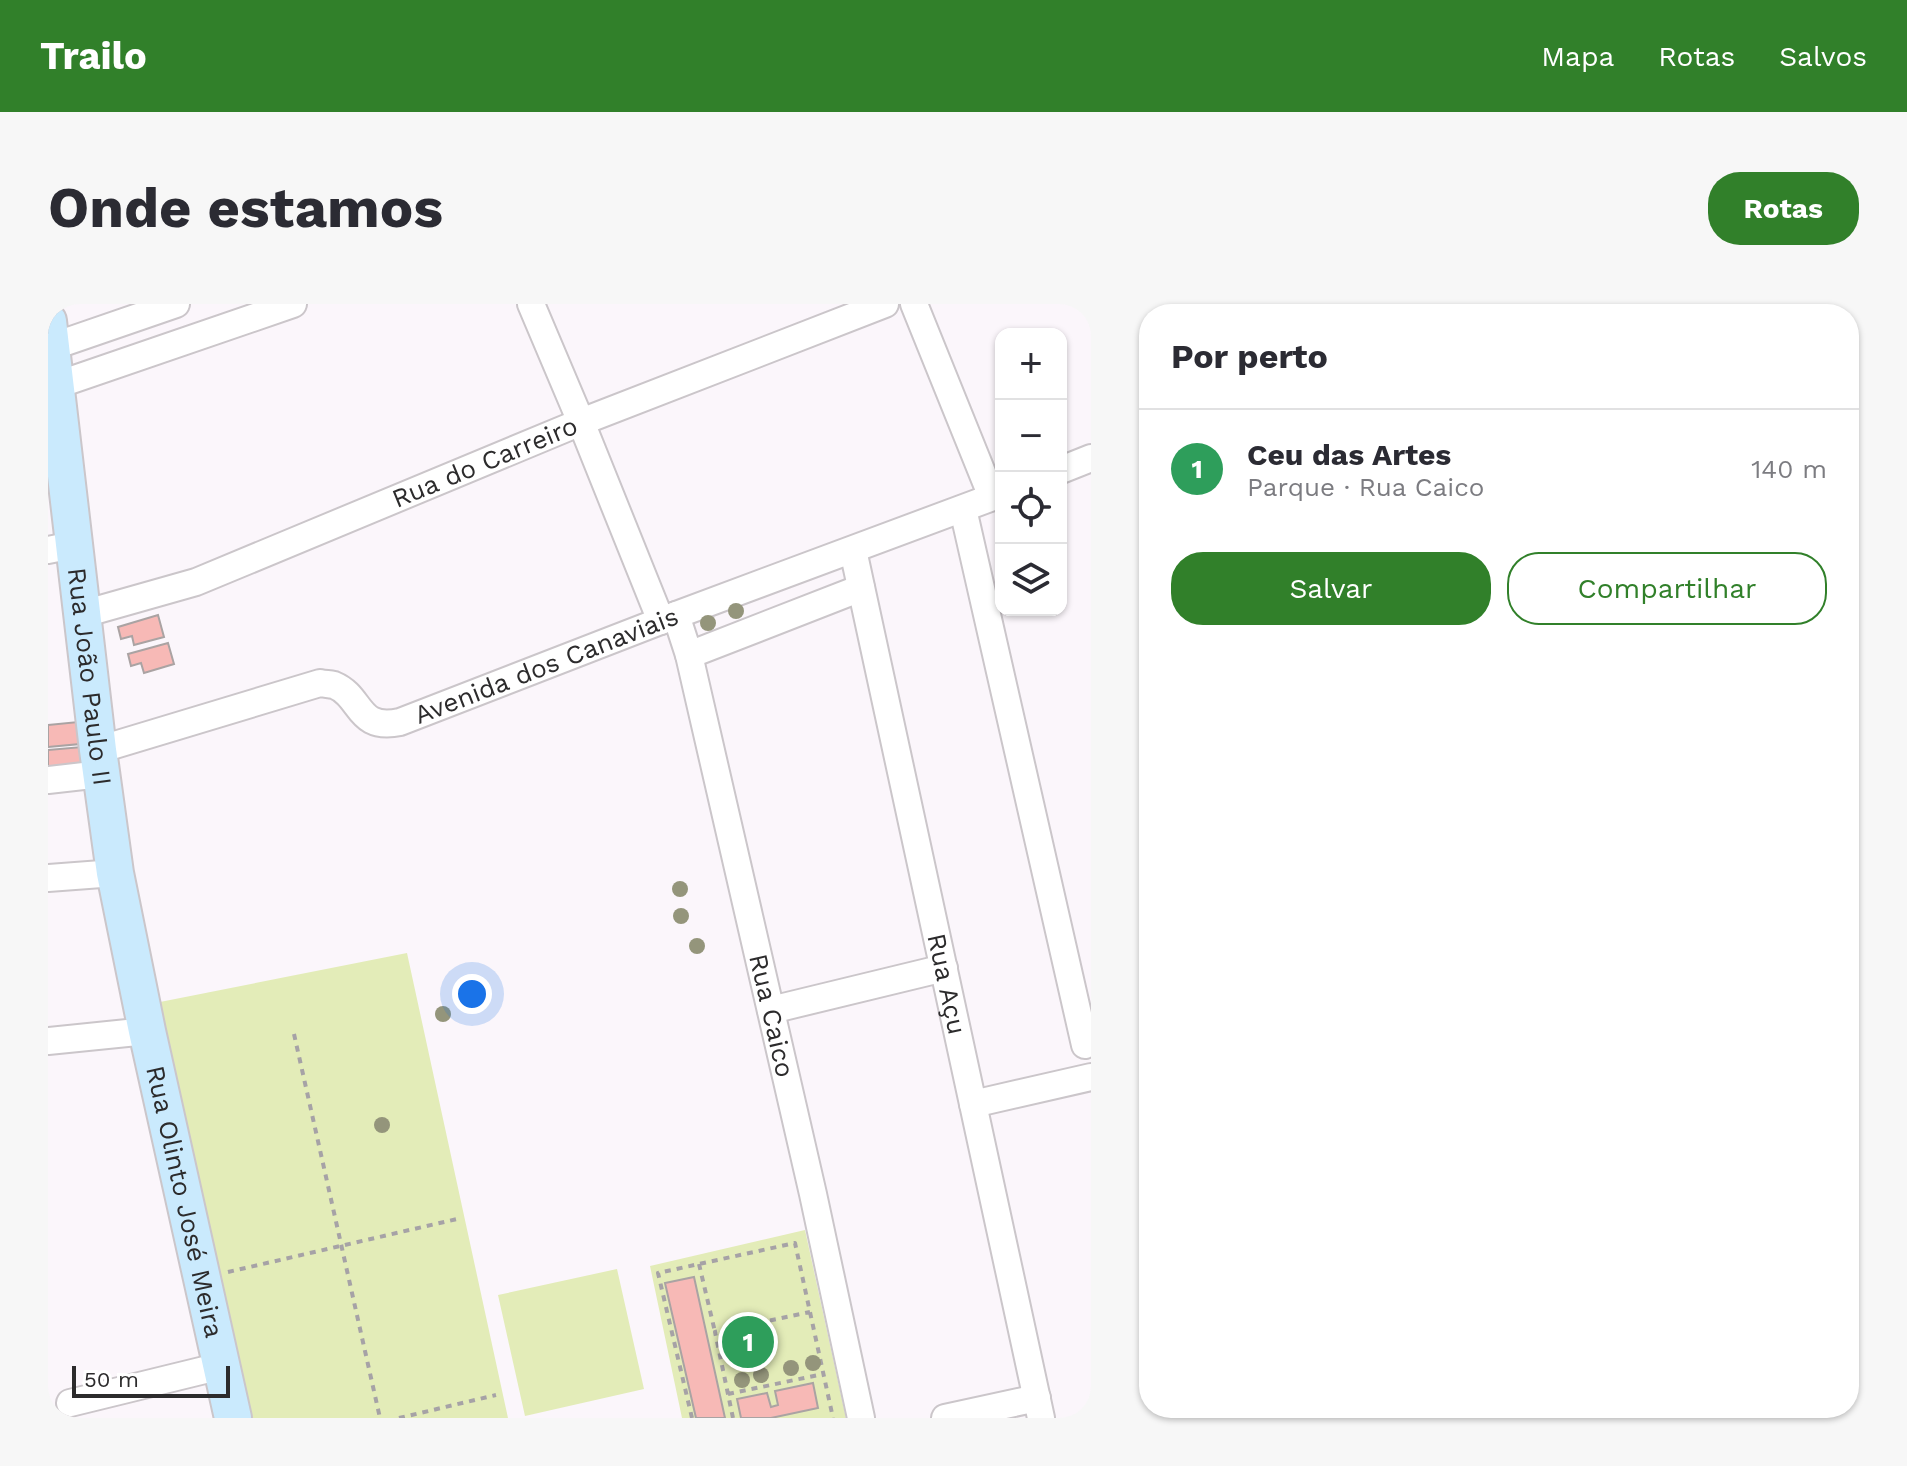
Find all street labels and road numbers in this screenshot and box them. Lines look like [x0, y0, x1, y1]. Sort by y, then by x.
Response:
street label: Rua do Carreiro [387, 410, 582, 514]
street label: Rua João Paulo II [62, 566, 118, 787]
street label: Avenida dos Canaviais [410, 601, 682, 730]
street label: Rua Açu [921, 931, 973, 1037]
street label: Rua Caico [743, 951, 801, 1080]
street label: Rua Olinto José Meira [140, 1063, 230, 1341]

